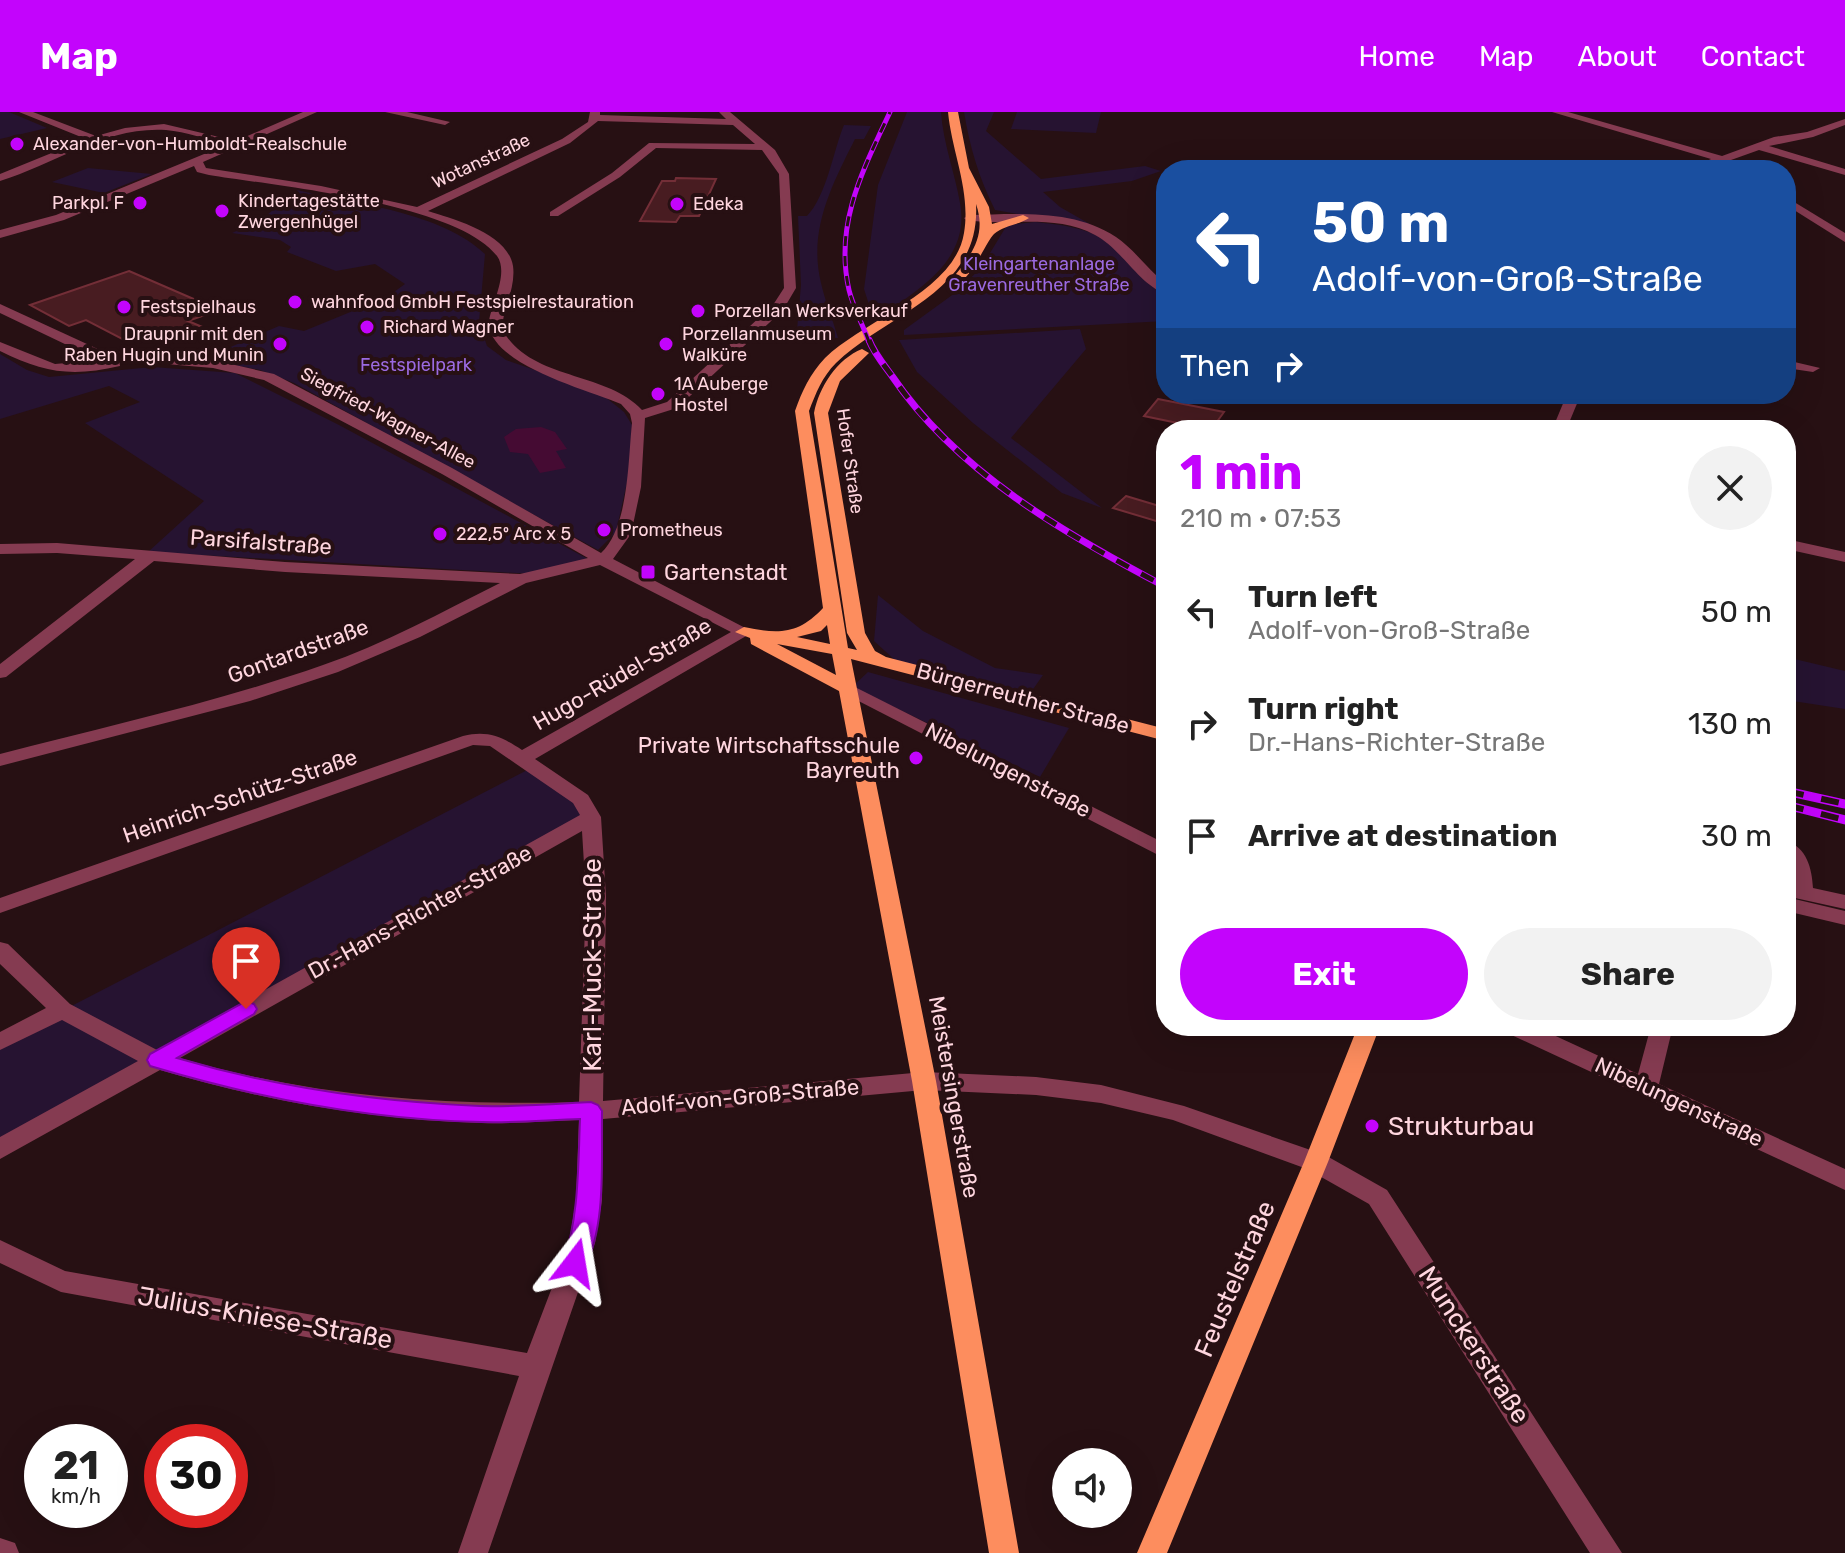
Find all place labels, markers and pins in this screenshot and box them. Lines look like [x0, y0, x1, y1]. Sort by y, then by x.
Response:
place label: Alexander-von-Humboldt-Realschule [33, 133, 347, 155]
marker: Alexander-von-Humboldt-Realschule [8, 135, 26, 153]
place label: Kindertagestätte Zwergenhügel [238, 190, 380, 233]
place label: Parkpl. F [52, 192, 124, 214]
place label: Edeka [693, 193, 744, 215]
marker: Parkpl. F [131, 194, 149, 212]
marker: Edeka [668, 195, 686, 213]
marker: Kindertagestätte Zwergenhügel [213, 202, 231, 220]
place label: wahnfood GmbH Festspielrestauration [311, 291, 634, 313]
marker: wahnfood GmbH Festspielrestauration [286, 293, 304, 311]
place label: Festspielhaus [140, 296, 256, 318]
marker: Festspielhaus [115, 298, 133, 316]
place label: Porzellan Werksverkauf [714, 300, 908, 322]
marker: Porzellan Werksverkauf [689, 302, 707, 320]
place label: Richard Wagner [383, 316, 514, 338]
marker: Richard Wagner [358, 318, 376, 336]
place label: Draupnir mit den Raben Hugin und Munin [64, 323, 264, 366]
place label: Porzellanmuseum Walküre [682, 323, 832, 366]
marker: Draupnir mit den Raben Hugin und Munin [271, 335, 289, 353]
marker: Porzellanmuseum Walküre [657, 335, 675, 353]
place label: 1A Auberge Hostel [674, 373, 768, 416]
marker: 1A Auberge Hostel [649, 385, 667, 403]
place label: Prometheus [620, 519, 723, 541]
marker: Prometheus [595, 521, 613, 539]
place label: 222,5º Arc x 5 [456, 523, 571, 545]
marker: 222,5º Arc x 5 [431, 525, 449, 543]
place label: Gartenstadt [664, 559, 788, 586]
marker: Gartenstadt [639, 563, 657, 581]
place label: Private Wirtschaftsschule Bayreuth [638, 732, 900, 784]
marker: Private Wirtschaftsschule Bayreuth [907, 749, 925, 767]
pin [212, 927, 280, 1009]
place label: Strukturbau [1388, 1111, 1534, 1142]
marker: Strukturbau [1363, 1117, 1381, 1135]

